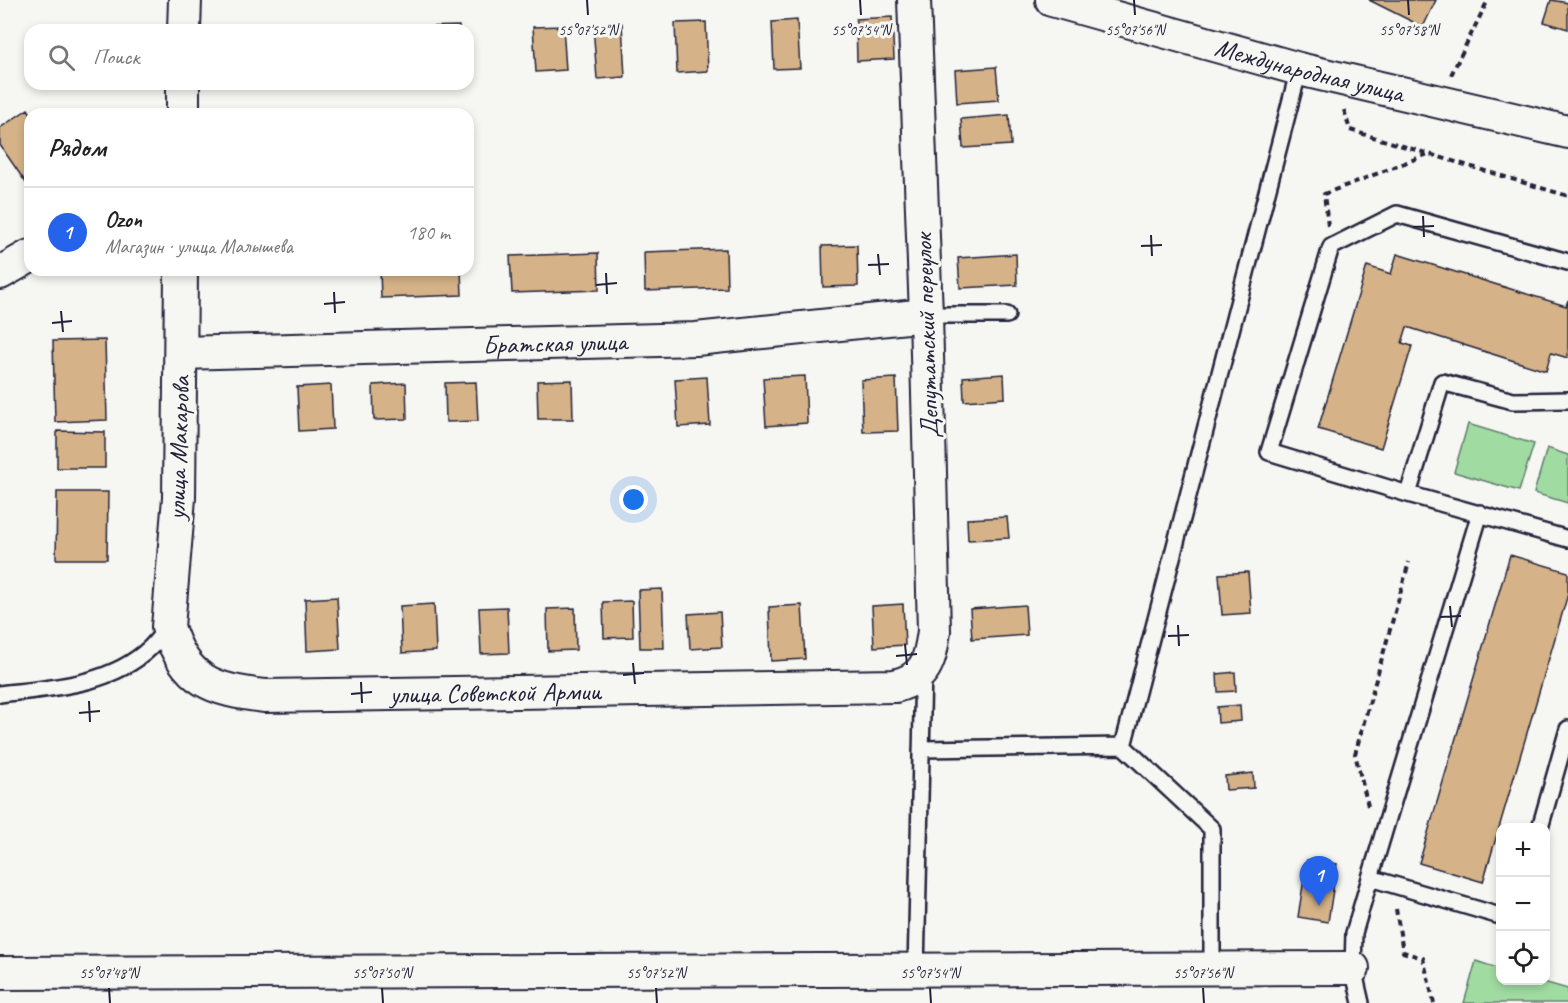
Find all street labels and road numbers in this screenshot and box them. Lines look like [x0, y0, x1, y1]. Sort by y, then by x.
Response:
street label: Международная улица [1211, 30, 1409, 111]
street label: Депутатский переулок [906, 231, 947, 439]
street label: Братская улица [482, 325, 630, 362]
street label: улица Макарова [159, 374, 198, 523]
street label: улица Советской Армии [388, 675, 603, 711]

